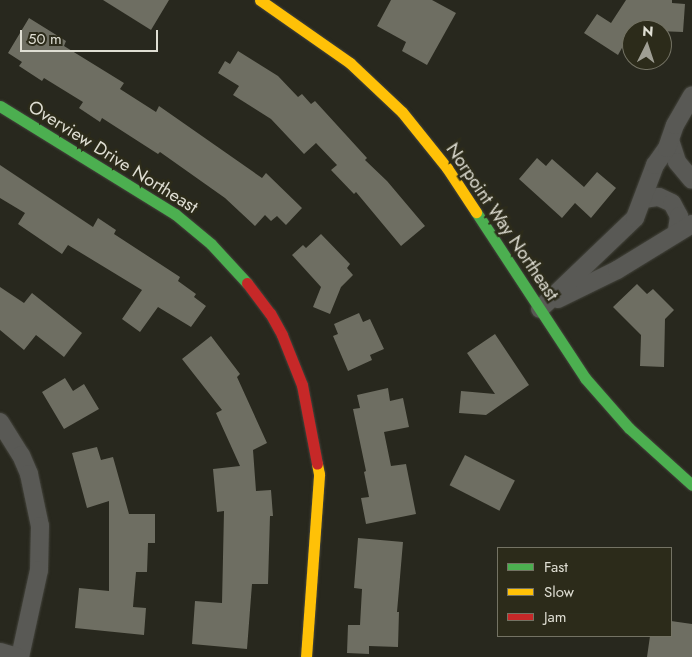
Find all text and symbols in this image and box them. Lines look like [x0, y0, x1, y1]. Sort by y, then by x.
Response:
scale bar [22, 20, 160, 52]
north arrow [622, 20, 672, 70]
text: N [642, 21, 654, 41]
text: 50 m [28, 28, 62, 50]
street label: Overview Drive Northeast [24, 96, 202, 218]
street label: Norpoint Way Northeast [441, 139, 563, 305]
legend [497, 547, 672, 637]
text: Fast [544, 556, 568, 578]
text: Slow [544, 581, 574, 603]
text: Jam [544, 606, 567, 628]

